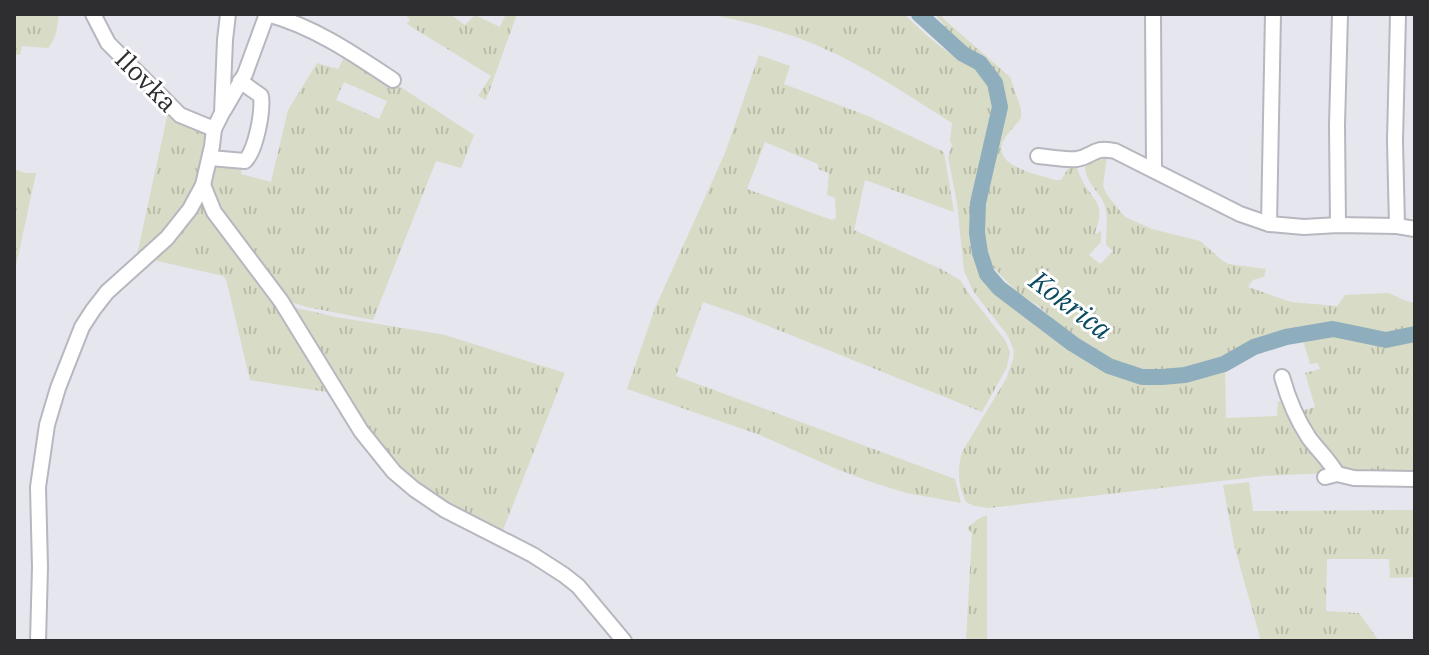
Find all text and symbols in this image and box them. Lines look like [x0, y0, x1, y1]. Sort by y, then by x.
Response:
street label: Ilovka [108, 42, 185, 119]
water label: Kokrica [1022, 261, 1120, 348]

